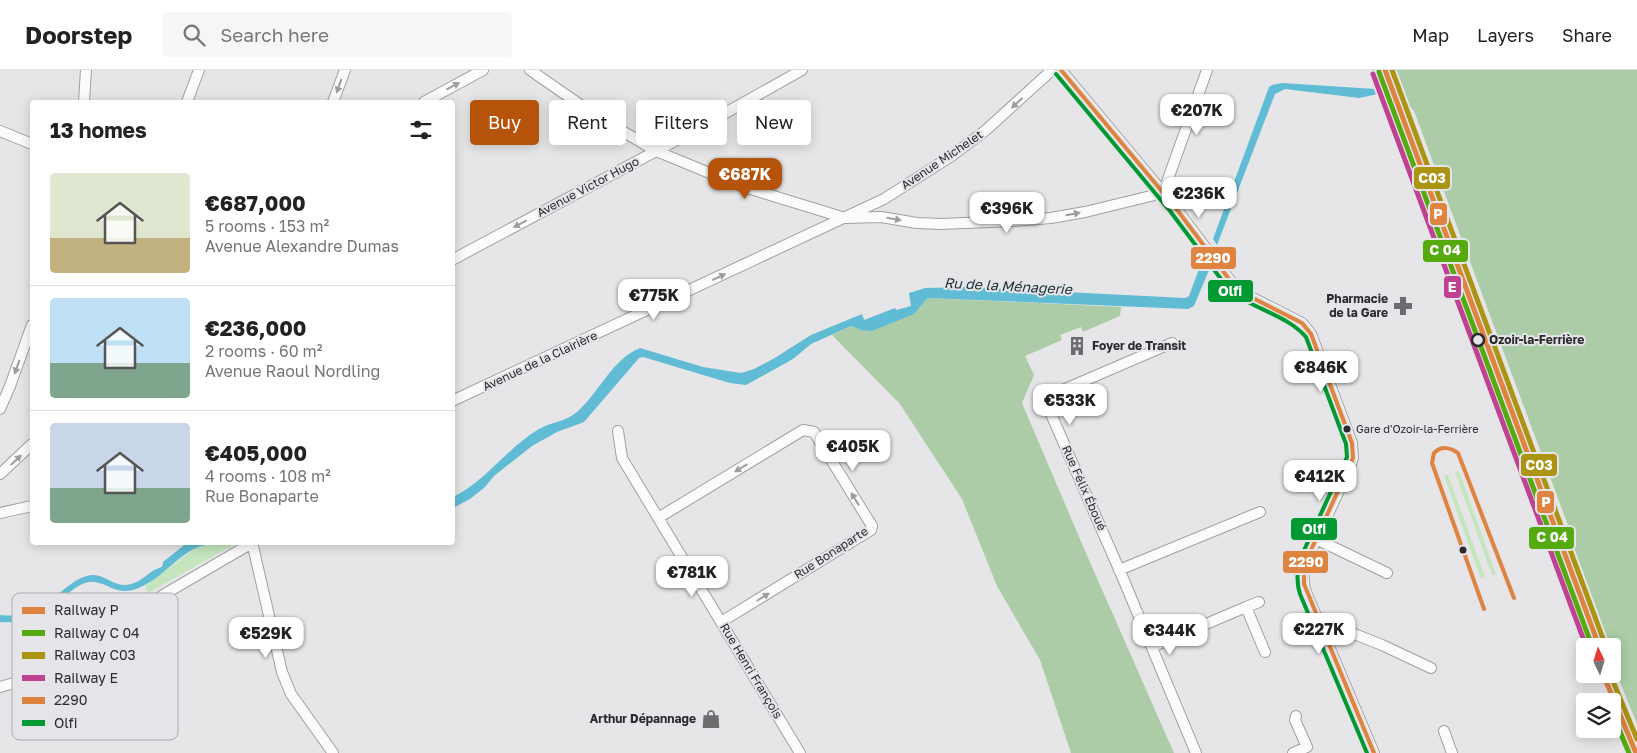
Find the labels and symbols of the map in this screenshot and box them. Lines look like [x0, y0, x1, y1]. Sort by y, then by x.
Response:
one-way arrow [335, 79, 343, 94]
one-way arrow [446, 82, 461, 90]
pin: €207K [1162, 93, 1232, 136]
one-way arrow [1011, 97, 1023, 109]
street label: Avenue Michelet [898, 127, 986, 192]
street label: Avenue Victor Hugo [534, 153, 642, 220]
pin: €687K [710, 158, 780, 200]
line badge: C03 [1413, 166, 1451, 190]
text: C03 [1418, 169, 1446, 186]
pin: €236K [1164, 176, 1234, 219]
pin: €396K [972, 191, 1042, 234]
line badge: P [1429, 202, 1448, 226]
text: P [1433, 205, 1443, 222]
one-way arrow [1065, 209, 1081, 217]
one-way arrow [886, 215, 902, 223]
one-way arrow [513, 220, 528, 228]
line badge: C 04 [1422, 239, 1469, 263]
text: C 04 [1429, 241, 1461, 258]
line badge: 2290 [1190, 246, 1237, 270]
text: 2290 [1195, 249, 1231, 266]
one-way arrow [712, 273, 726, 281]
water label: Ru de la Ménagerie [944, 274, 1073, 297]
line badge: E [1443, 275, 1462, 299]
pin: €775K [619, 278, 689, 321]
text: E [1448, 278, 1457, 295]
line badge: Olfi [1207, 279, 1254, 303]
text: Olfi [1218, 282, 1242, 299]
place label: Pharmacie de la Gare [1326, 291, 1388, 320]
pharmacy icon: Pharmacie de la Gare [1392, 295, 1414, 317]
street label: Avenue de la Clairière [480, 327, 599, 394]
place label: Ozoir-la-Ferrière [1489, 332, 1584, 347]
marker: Ozoir-la-Ferrière [1471, 333, 1485, 347]
building icon: Foyer de Transit [1066, 335, 1088, 357]
place label: Foyer de Transit [1092, 338, 1186, 353]
pin: €846K [1286, 350, 1356, 393]
one-way arrow [13, 360, 21, 375]
pin: €533K [1035, 384, 1105, 426]
place label: Gare d'Ozoir-la-Ferrière [1356, 422, 1479, 435]
marker: Gare d'Ozoir-la-Ferrière [1342, 424, 1352, 434]
pin: €405K [818, 430, 888, 472]
street label: Rue Félix Éboué [1059, 443, 1110, 533]
line badge: C03 [1520, 453, 1558, 477]
one-way arrow [10, 454, 22, 466]
text: C03 [1525, 456, 1553, 473]
pin: €412K [1285, 460, 1355, 502]
one-way arrow [735, 463, 748, 473]
line badge: P [1536, 490, 1555, 514]
one-way arrow [851, 493, 860, 506]
text: P [1541, 493, 1551, 510]
line badge: Olfi [1290, 517, 1338, 541]
text: Olfi [1302, 520, 1326, 537]
street label: Rue Bonaparte [791, 523, 871, 582]
line badge: C 04 [1528, 526, 1575, 550]
text: C 04 [1536, 528, 1568, 545]
unlabelled marker [1458, 545, 1468, 555]
line badge: 2290 [1282, 550, 1329, 574]
text: 2290 [1288, 553, 1324, 570]
pin: €781K [657, 556, 727, 598]
one-way arrow [756, 592, 770, 601]
legend [12, 593, 178, 740]
text: Railway P [54, 601, 119, 618]
pin: €227K [1284, 612, 1354, 655]
pin: €344K [1135, 614, 1205, 656]
pin: €529K [231, 616, 301, 659]
street label: Rue Henri François [717, 620, 786, 721]
text: Railway C 04 [54, 624, 140, 641]
north arrow [1576, 638, 1621, 682]
text: Railway C03 [54, 646, 136, 663]
text: Railway E [54, 669, 118, 686]
text: 2290 [54, 691, 87, 708]
shop icon: Arthur Dépannage [700, 708, 722, 730]
place label: Arthur Dépannage [590, 711, 696, 726]
text: Olfi [54, 714, 77, 731]

